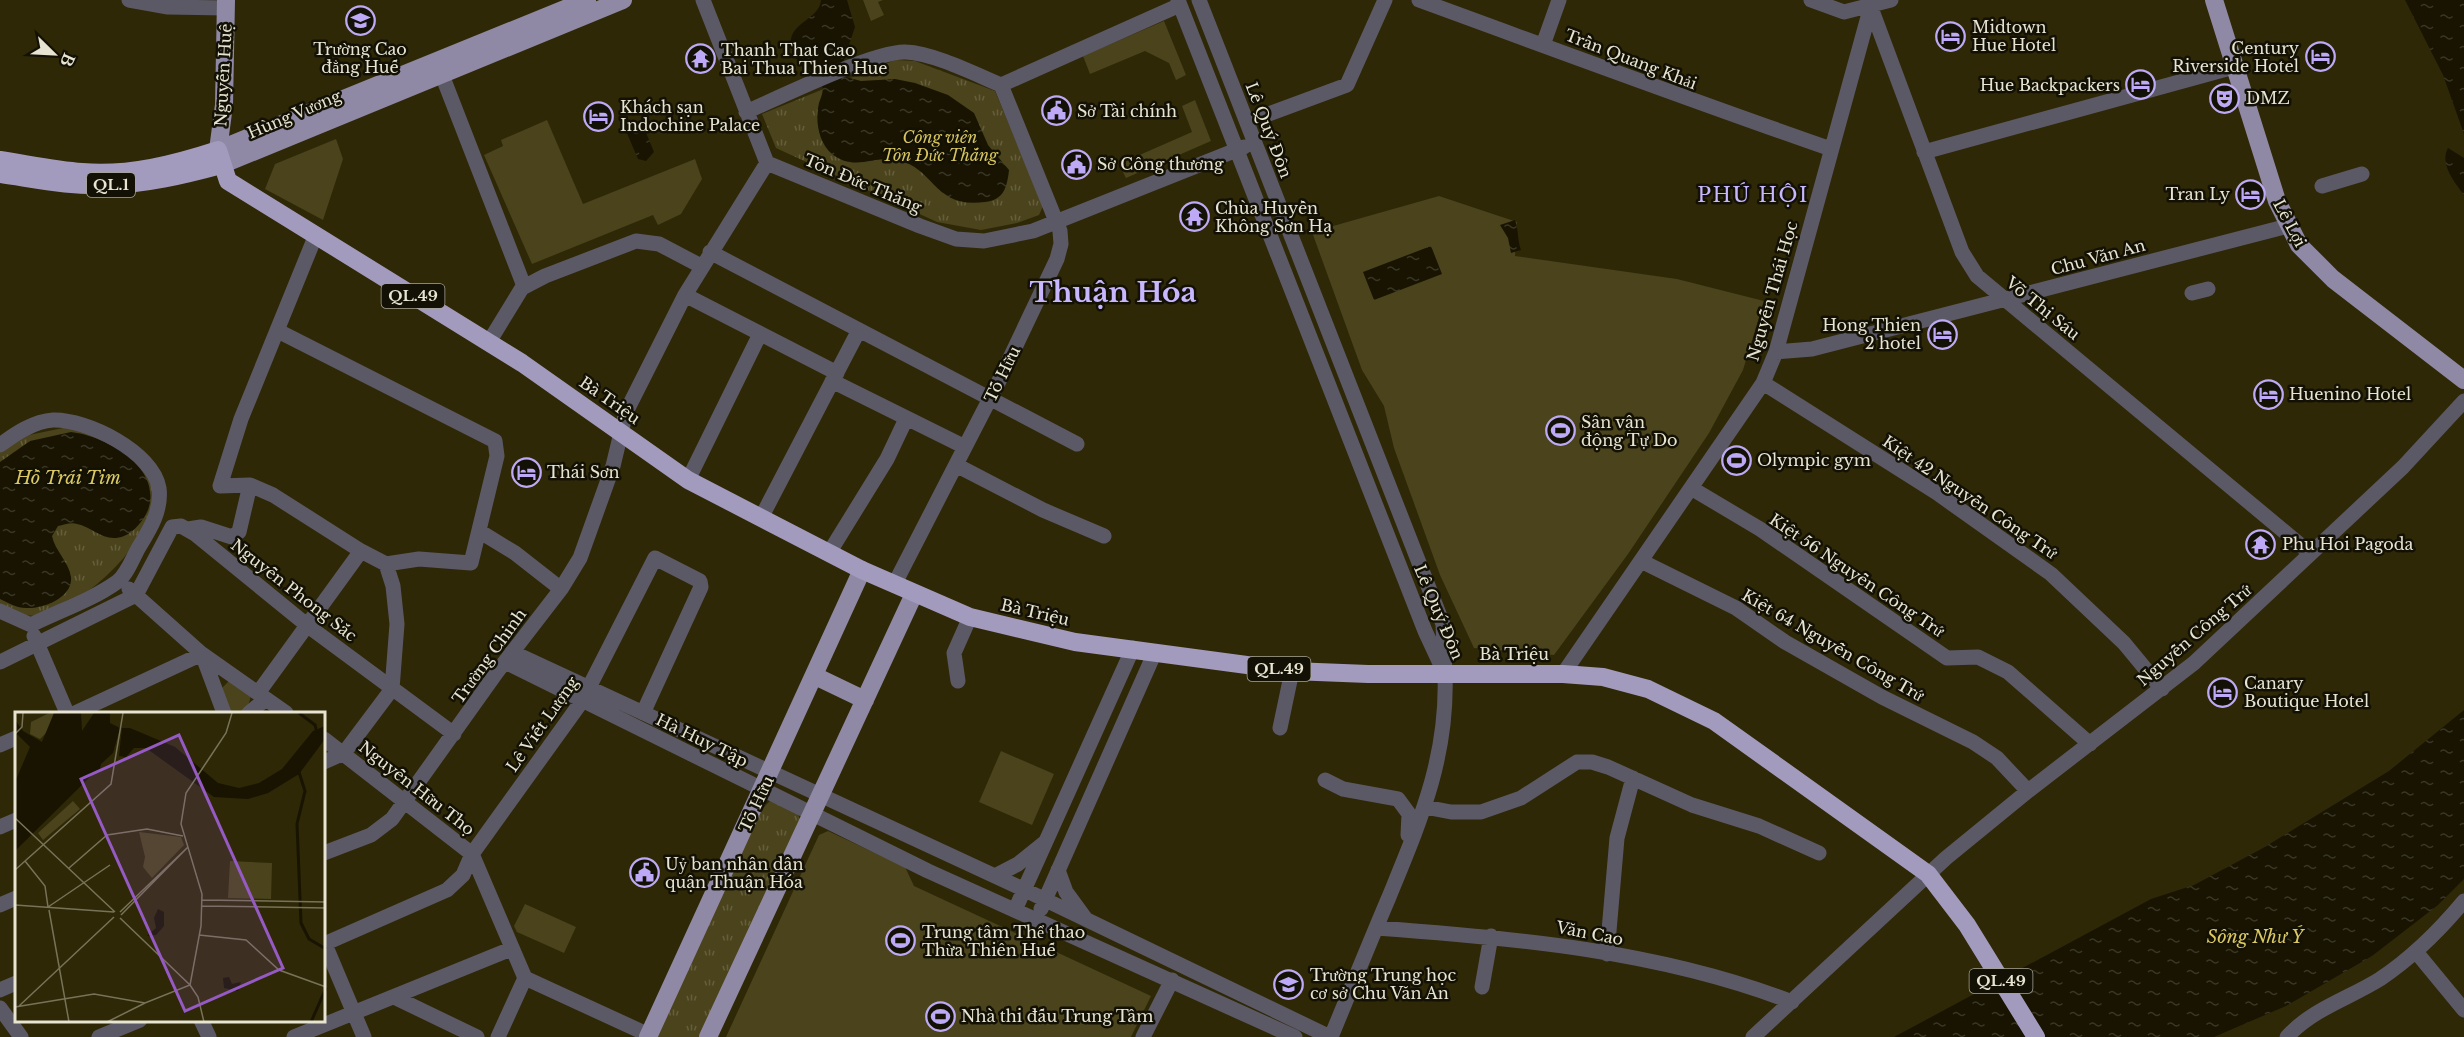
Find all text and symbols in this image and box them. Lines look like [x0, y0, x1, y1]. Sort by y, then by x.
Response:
school or university icon: Trường Cao đẳng Huế [344, 5, 376, 37]
place label: Midtown Hue Hotel [1972, 17, 2056, 55]
hotel icon: Midtown Hue Hotel [1935, 20, 1967, 52]
street label: Nguyễn Huệ [210, 23, 236, 127]
north arrow [24, 24, 84, 84]
street label: Trần Quang Khải [1562, 25, 1700, 94]
place label: Century Riverside Hotel [2172, 38, 2300, 76]
place label: Trường Cao đẳng Huế [313, 39, 407, 77]
place label: Thanh That Cao Bai Thua Thien Hue [721, 40, 888, 78]
hotel icon: Century Riverside Hotel [2304, 41, 2336, 73]
temple icon: Thanh That Cao Bai Thua Thien Hue [684, 43, 716, 75]
text: B [56, 50, 79, 70]
hotel icon: Hue Backpackers [2125, 69, 2157, 101]
place label: Hue Backpackers [1980, 75, 2120, 95]
street label: Lê Quý Đôn [1242, 79, 1296, 181]
theatre icon: DMZ [2209, 82, 2241, 114]
street label: Hùng Vương [244, 85, 344, 143]
place label: DMZ [2246, 88, 2290, 108]
public building icon: Sở Tài chính [1040, 95, 1072, 127]
place label: Khách sạn Indochine Palace [620, 97, 760, 135]
hotel icon: Khách sạn Indochine Palace [583, 100, 615, 132]
place label: Sở Tài chính [1077, 101, 1177, 121]
park label: Công viên Tôn Đức Thắng [882, 127, 999, 165]
public building icon: Sở Công thương [1060, 148, 1092, 180]
street label: Tôn Đức Thắng [801, 149, 925, 217]
place label: Sở Công thương [1097, 154, 1224, 174]
road number: QL.1 [87, 173, 135, 197]
hotel icon: Tran Ly [2235, 178, 2267, 210]
district label: PHÚ HỘI [1697, 182, 1809, 207]
place label: Tran Ly [2166, 184, 2231, 204]
street label: Lê Lợi [2269, 196, 2311, 251]
place label: Chùa Huyền Không Sơn Hạ [1215, 198, 1332, 236]
temple icon: Chùa Huyền Không Sơn Hạ [1178, 201, 1210, 233]
street label: Nguyễn Thái Học [1742, 218, 1802, 363]
street label: Chu Văn An [2049, 235, 2147, 279]
street label: Võ Thị Sáu [2001, 271, 2084, 344]
district label: Thuận Hóa [1029, 275, 1197, 310]
road number: QL.49 [382, 284, 444, 308]
place label: Hong Thien 2 hotel [1822, 315, 1921, 353]
hotel icon: Hong Thien 2 hotel [1926, 318, 1958, 350]
street label: Tố Hữu [980, 342, 1024, 405]
street label: Bà Triệu [576, 372, 645, 428]
hotel icon: Huenino Hotel [2252, 378, 2284, 410]
place label: Huenino Hotel [2289, 384, 2411, 404]
place label: Sân vận động Tự Do [1581, 412, 1678, 450]
sports icon: Sân vận động Tự Do [1544, 415, 1576, 447]
street label: Kiệt 42 Nguyễn Công Trứ [1879, 431, 2062, 564]
sports icon: Olympic gym [1720, 444, 1752, 476]
place label: Olympic gym [1757, 450, 1871, 470]
hotel icon: Thái Sơn [510, 456, 542, 488]
place label: Thái Sơn [547, 462, 620, 482]
water label: Hồ Trái Tim [14, 467, 121, 489]
street label: Kiệt 56 Nguyễn Công Trứ [1766, 509, 1949, 642]
temple icon: Phu Hoi Pagoda [2245, 528, 2277, 560]
place label: Phu Hoi Pagoda [2282, 534, 2414, 554]
street label: Nguyễn Phong Sắc [227, 535, 361, 646]
street label: Lê Quý Đôn [1410, 562, 1468, 662]
street label: Nguyễn Công Trứ [2133, 579, 2256, 690]
street label: Kiệt 64 Nguyễn Công Trứ [1738, 585, 1929, 706]
street label: Bà Triệu [999, 594, 1071, 630]
street label: Trường Chinh [448, 604, 530, 708]
street label: Bà Triệu [1479, 644, 1549, 664]
road number: QL.49 [1248, 657, 1310, 681]
street label: Lê Viết Lượng [502, 672, 582, 776]
place label: Canary Boutique Hotel [2244, 673, 2369, 711]
hotel icon: Canary Boutique Hotel [2207, 676, 2239, 708]
street label: Hà Huy Tập [653, 709, 751, 771]
inset map [15, 712, 326, 1022]
street label: Nguyễn Hữu Thọ [355, 737, 479, 839]
street label: Tố Hữu [734, 772, 778, 836]
place label: Uỷ ban nhân dân quận Thuận Hóa [665, 854, 804, 892]
public building icon: Uỷ ban nhân dân quận Thuận Hóa [628, 857, 660, 889]
street label: Văn Cao [1554, 917, 1625, 949]
place label: Trung tâm Thể thao Thừa Thiên Huế [922, 922, 1085, 960]
sports icon: Trung tâm Thể thao Thừa Thiên Huế [885, 925, 917, 957]
water label: Sông Như Ý [2207, 925, 2306, 948]
place label: Trường Trung học cơ sở Chu Văn An [1310, 965, 1457, 1003]
school or university icon: Trường Trung học cơ sở Chu Văn An [1273, 968, 1305, 1000]
road number: QL.49 [1970, 969, 2032, 993]
sports icon: Nhà thi đấu Trung Tâm [924, 1000, 956, 1032]
place label: Nhà thi đấu Trung Tâm [961, 1006, 1153, 1026]

